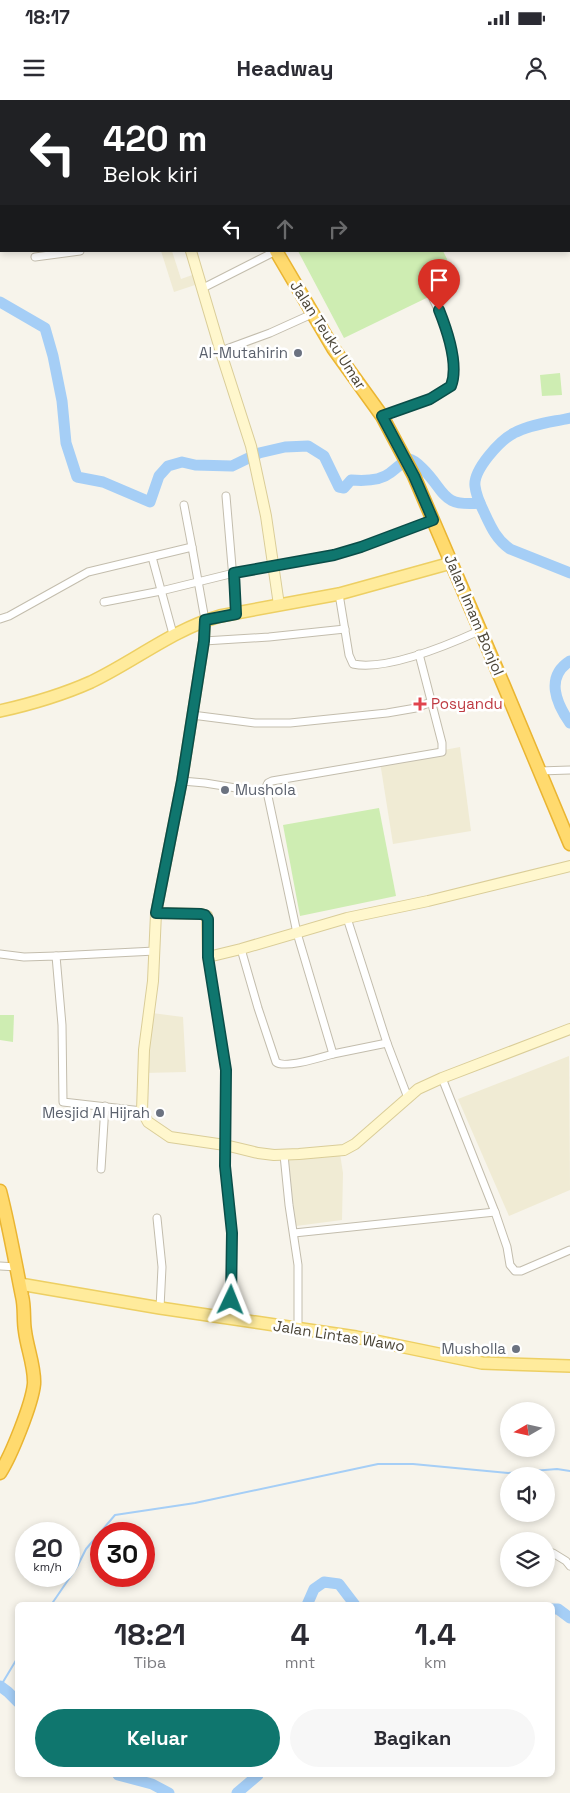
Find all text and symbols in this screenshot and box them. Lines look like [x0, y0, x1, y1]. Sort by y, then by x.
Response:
text: 18:17 [25, 5, 70, 30]
icon: menu [20, 54, 48, 82]
text: Headway [237, 54, 333, 82]
icon: person [522, 54, 550, 82]
text: 420 m [103, 117, 208, 161]
icon: left [20, 120, 85, 185]
text: Belok kiri [103, 160, 198, 188]
icon: left [218, 215, 246, 243]
icon: ahead [271, 215, 299, 243]
icon: right [324, 215, 352, 243]
pin [418, 259, 460, 310]
icon: arrive [425, 266, 453, 294]
street label: Jalan Teuku Umar [286, 277, 371, 393]
place label: Al-Mutahirin [199, 343, 288, 362]
marker: Al-Mutahirin [292, 347, 304, 359]
street label: Jalan Imam Bonjol [440, 551, 509, 678]
place label: Posyandu [431, 694, 503, 713]
marker: Posyandu [413, 697, 427, 711]
place label: Mushola [235, 780, 296, 799]
marker: Mushola [219, 784, 231, 796]
place label: Mesjid Al Hijrah [42, 1103, 150, 1122]
marker: Mesjid Al Hijrah [154, 1107, 166, 1119]
position arrow [204, 1273, 256, 1325]
street label: Jalan Lintas Wawo [272, 1316, 406, 1355]
place label: Musholla [441, 1339, 506, 1358]
marker: Musholla [510, 1343, 522, 1355]
north arrow [500, 1402, 555, 1458]
map controls [500, 1402, 555, 1587]
button: sound [500, 1467, 555, 1522]
speed limit sign: 30 [90, 1522, 155, 1587]
text: 20 [32, 1532, 63, 1564]
button: layers [500, 1532, 555, 1587]
text: km/h [33, 1559, 62, 1575]
text: 18:21 [114, 1615, 186, 1654]
text: 4 [291, 1615, 310, 1654]
text: 1.4 [414, 1615, 456, 1654]
text: Tiba [134, 1652, 166, 1673]
text: mnt [285, 1652, 315, 1673]
text: km [424, 1652, 446, 1673]
button: Keluar [35, 1709, 280, 1767]
button: Bagikan [290, 1709, 535, 1767]

